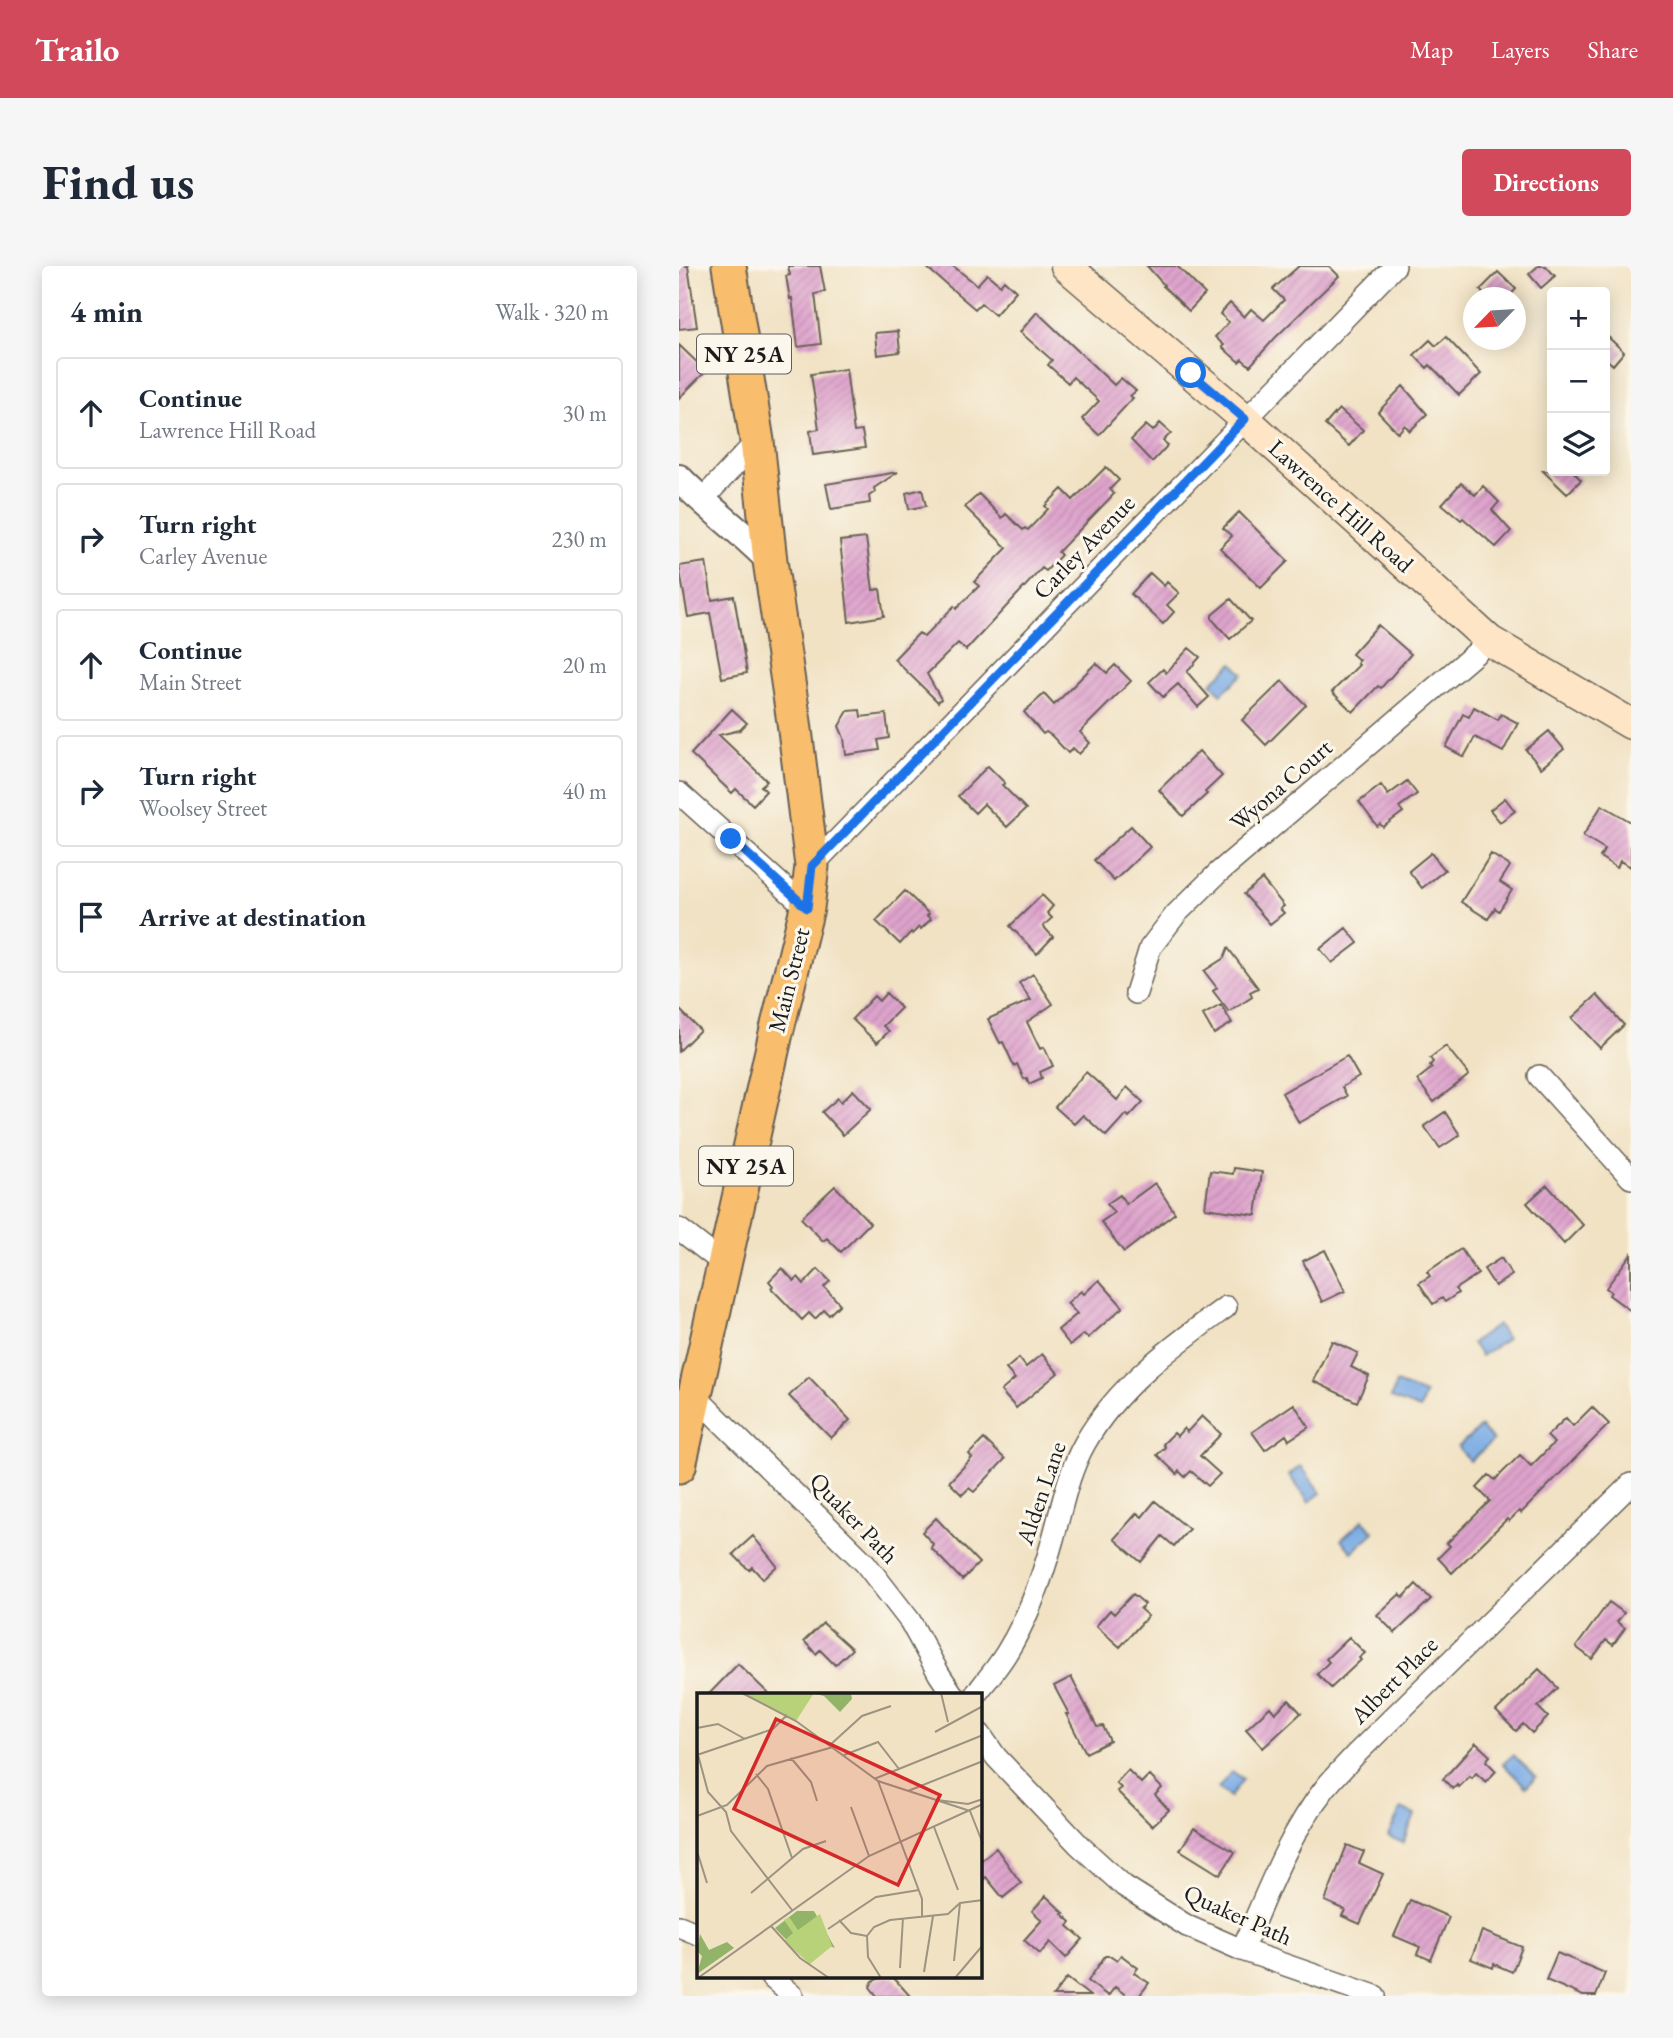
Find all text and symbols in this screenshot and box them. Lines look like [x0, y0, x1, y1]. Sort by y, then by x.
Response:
text: Trailo [35, 28, 119, 71]
text: Map [1410, 34, 1453, 65]
text: Layers [1491, 34, 1550, 65]
text: Share [1588, 34, 1638, 65]
button: Directions [1462, 149, 1631, 216]
text: Find us [42, 150, 194, 214]
north arrow [1463, 287, 1526, 350]
map controls [1547, 287, 1610, 476]
button: + [1547, 287, 1610, 350]
text: 4 min [70, 292, 143, 331]
text: Walk · 320 m [495, 297, 609, 327]
road number: NY 25A [697, 334, 791, 374]
button: − [1547, 350, 1610, 413]
route start [1175, 357, 1206, 388]
text: Continue [139, 381, 242, 415]
icon: ahead [72, 394, 110, 432]
text: 30 m [562, 398, 607, 428]
button: layers [1547, 413, 1610, 476]
text: Lawrence Hill Road [139, 415, 316, 445]
street label: Lawrence Hill Road [1262, 432, 1421, 580]
street label: Carley Avenue [1026, 488, 1141, 606]
text: Turn right [139, 507, 257, 541]
icon: right [72, 520, 110, 558]
text: 230 m [551, 524, 607, 554]
text: Carley Avenue [139, 541, 267, 571]
text: Continue [139, 633, 242, 667]
icon: ahead [72, 646, 110, 684]
text: 20 m [562, 650, 607, 680]
text: Main Street [139, 667, 241, 697]
street label: Wyona Court [1223, 731, 1339, 838]
text: Turn right [139, 759, 257, 793]
icon: right [72, 772, 110, 810]
text: 40 m [562, 776, 607, 806]
text: Woolsey Street [139, 793, 267, 823]
route end [715, 823, 746, 854]
icon: arrive [72, 898, 110, 936]
text: Arrive at destination [139, 900, 366, 934]
street label: Main Street [761, 924, 817, 1035]
road number: NY 25A [699, 1146, 793, 1186]
street label: Alden Lane [1008, 1437, 1073, 1549]
street label: Quaker Path [803, 1465, 906, 1570]
street label: Albert Place [1342, 1629, 1444, 1731]
inset map [697, 1693, 982, 1979]
street label: Quaker Path [1179, 1877, 1297, 1952]

